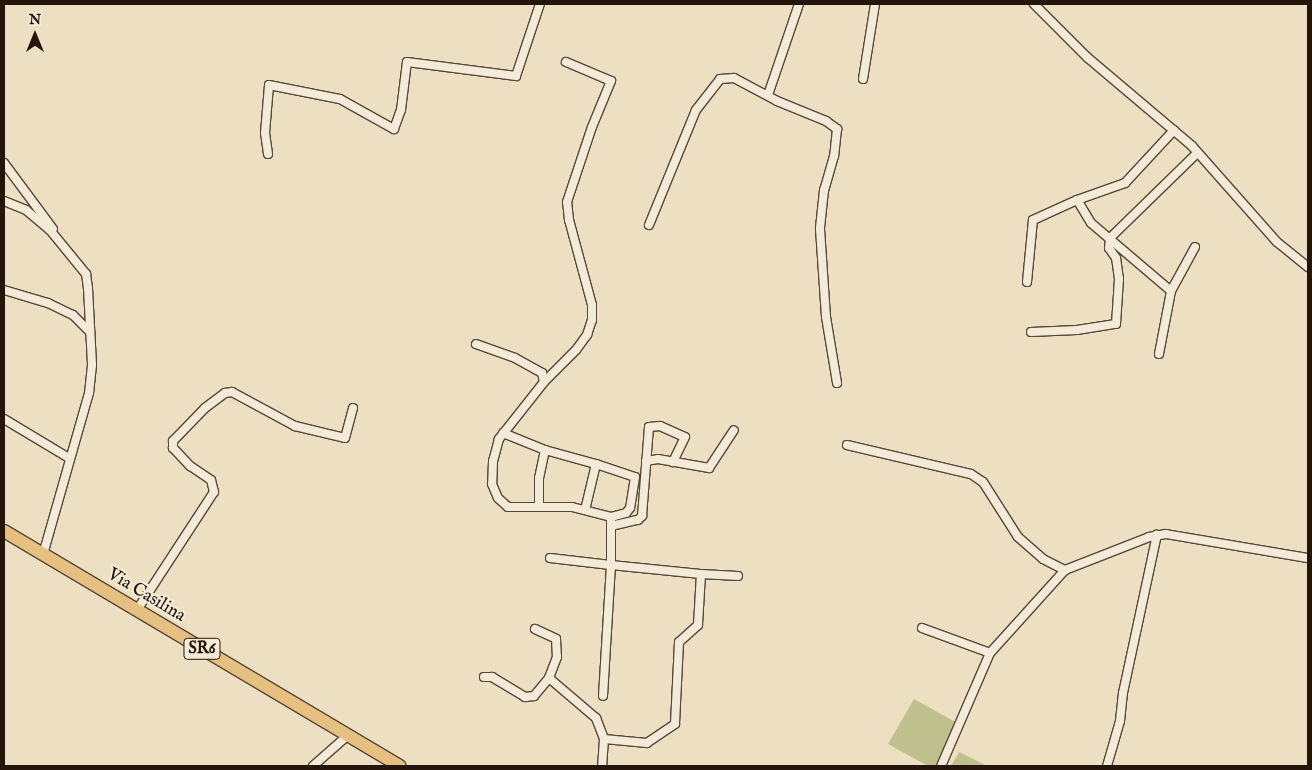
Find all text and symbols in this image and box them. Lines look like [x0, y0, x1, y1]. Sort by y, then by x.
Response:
north arrow [10, 10, 60, 60]
text: N [29, 11, 41, 29]
street label: Via Casilina [103, 564, 189, 628]
road number: SR6 [183, 636, 221, 662]

